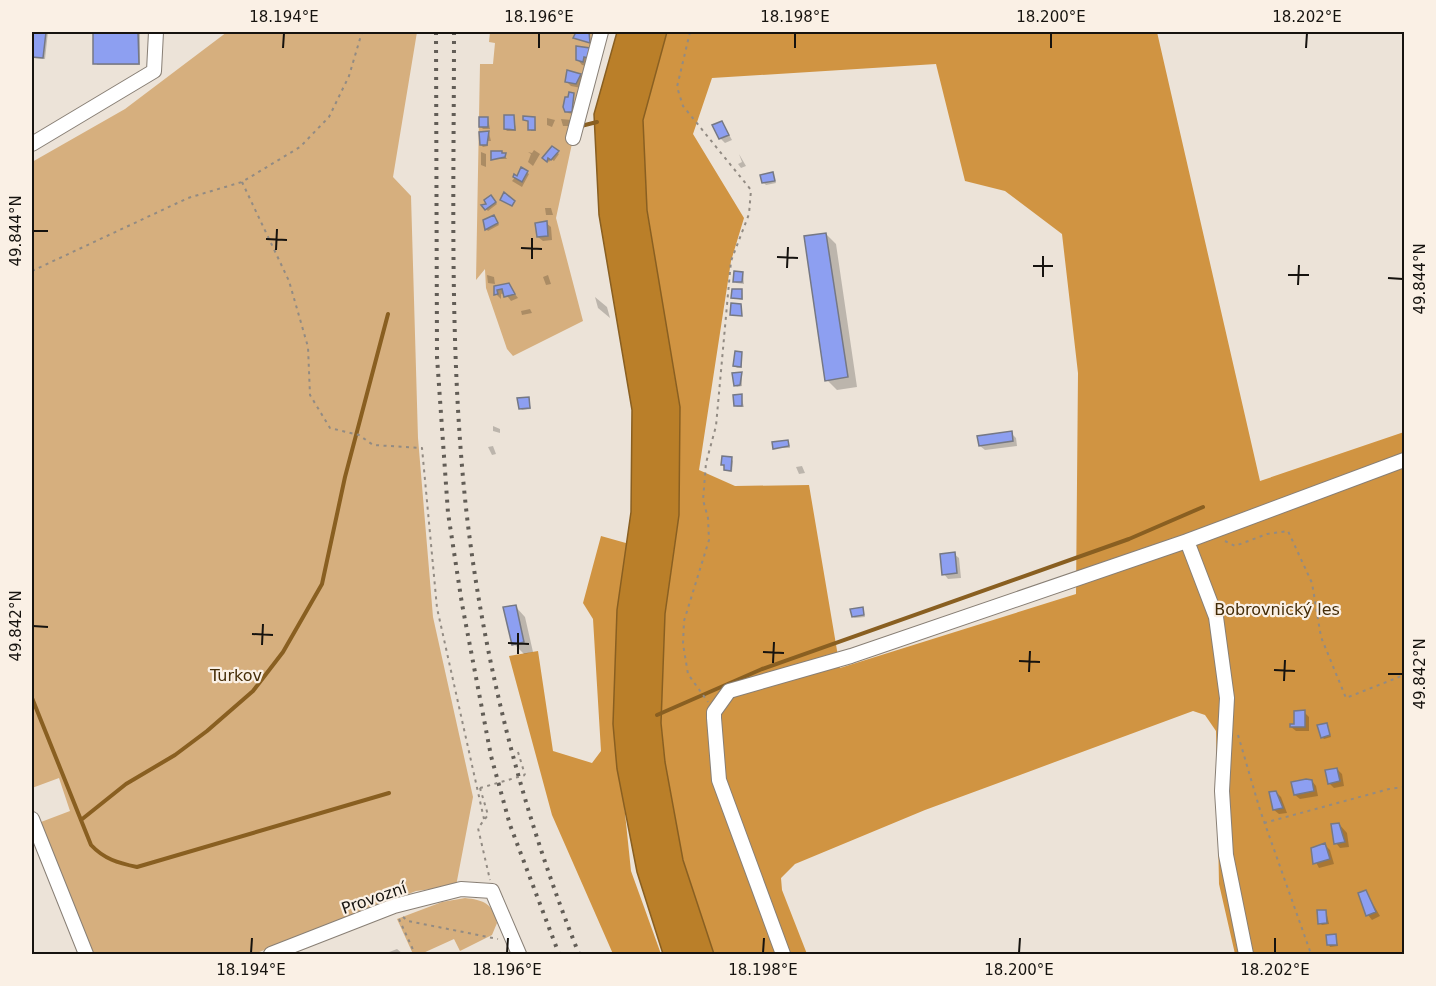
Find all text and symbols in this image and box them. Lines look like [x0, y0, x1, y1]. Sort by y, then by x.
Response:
text: 18.194°E [249, 8, 319, 26]
text: 18.196°E [504, 8, 574, 26]
text: 18.198°E [760, 8, 830, 26]
text: 18.200°E [1016, 8, 1086, 26]
text: 18.202°E [1272, 8, 1342, 26]
text: 49.844°N [7, 195, 25, 267]
text: 49.844°N [1411, 243, 1429, 315]
text: 49.842°N [7, 590, 25, 662]
park label: Bobrovnický les [1214, 600, 1340, 619]
text: 49.842°N [1411, 638, 1429, 710]
park label: Turkov [209, 666, 262, 685]
street label: Provozní [339, 878, 410, 918]
text: 18.194°E [216, 961, 286, 979]
text: 18.196°E [472, 961, 542, 979]
text: 18.198°E [728, 961, 798, 979]
text: 18.200°E [984, 961, 1054, 979]
text: 18.202°E [1240, 961, 1310, 979]

